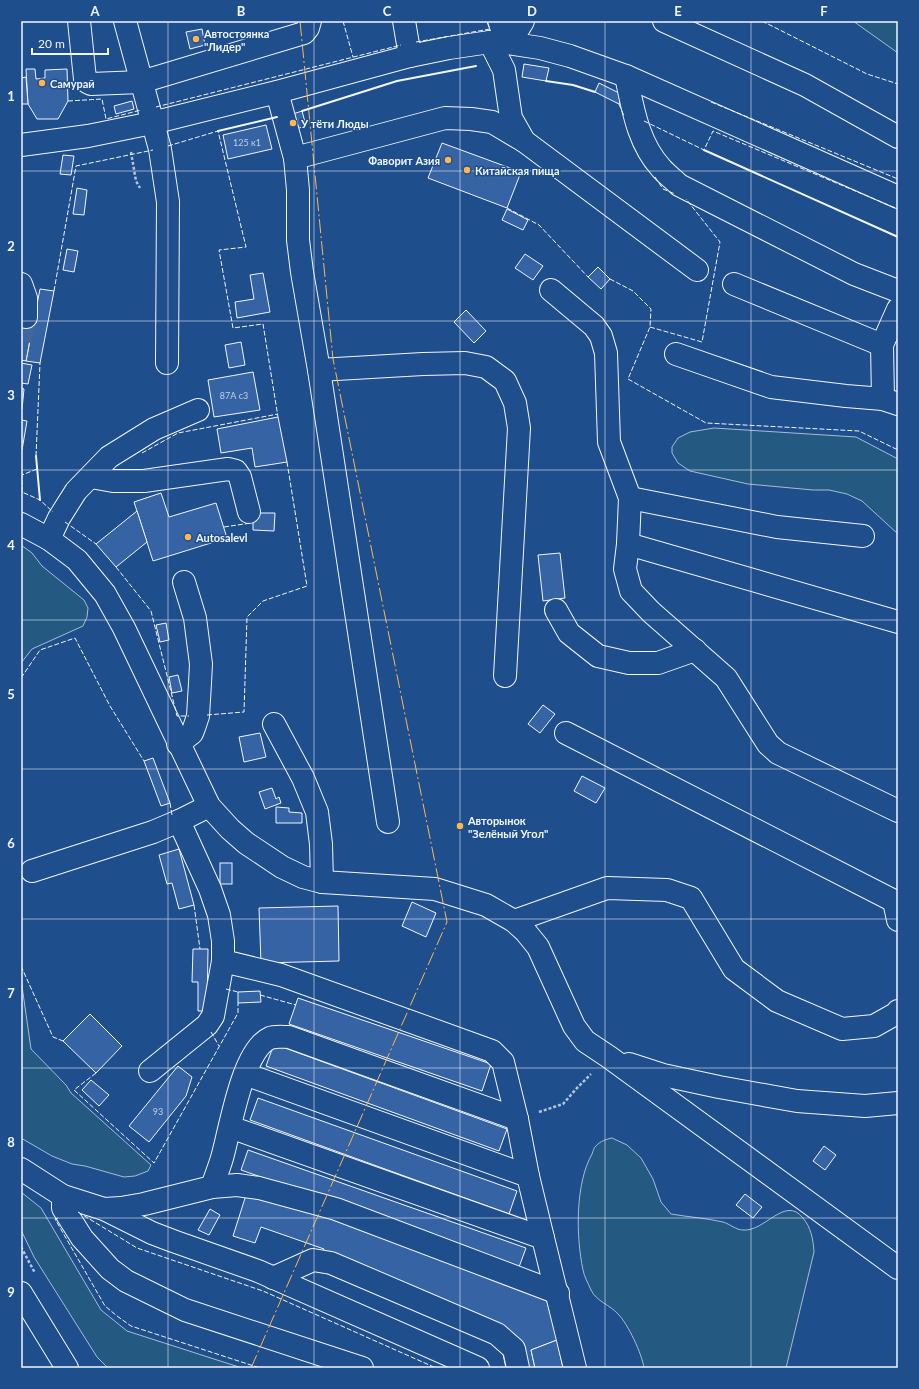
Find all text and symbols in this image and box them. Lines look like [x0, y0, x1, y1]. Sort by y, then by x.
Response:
text: A [89, 3, 100, 19]
text: B [237, 3, 246, 19]
text: C [383, 3, 392, 19]
text: D [527, 3, 537, 19]
text: E [674, 3, 682, 19]
text: F [820, 3, 828, 19]
place label: Автостоянка "Лидер" [203, 27, 269, 53]
scale bar [32, 30, 108, 56]
marker: Автостоянка "Лидер" [191, 34, 201, 44]
text: 20 m [38, 36, 65, 51]
place label: Самурай [50, 77, 95, 90]
marker: Самурай [37, 78, 47, 88]
text: 1 [7, 88, 15, 104]
place label: У тёти Люды [300, 117, 369, 130]
marker: У тёти Люды [288, 118, 298, 128]
house number: 125 к1 [233, 137, 261, 148]
place label: Фаворит Азия [368, 154, 440, 167]
marker: Фаворит Азия [443, 155, 453, 165]
place label: Китайская пища [475, 164, 560, 177]
marker: Китайская пища [462, 165, 472, 175]
text: 2 [7, 238, 15, 254]
text: 3 [7, 387, 15, 403]
house number: 87А с3 [220, 390, 248, 401]
place label: Autosalevl [195, 531, 248, 544]
marker: Autosalevl [183, 532, 193, 542]
text: 4 [7, 537, 15, 553]
text: 5 [7, 686, 15, 702]
place label: Авторынок "Зелёный Угол" [467, 814, 548, 840]
marker: Авторынок "Зелёный Угол" [455, 821, 465, 831]
text: 6 [7, 835, 15, 851]
text: 7 [7, 985, 15, 1001]
house number: 93 [153, 1106, 163, 1117]
text: 8 [7, 1134, 15, 1150]
text: 9 [7, 1284, 15, 1300]

